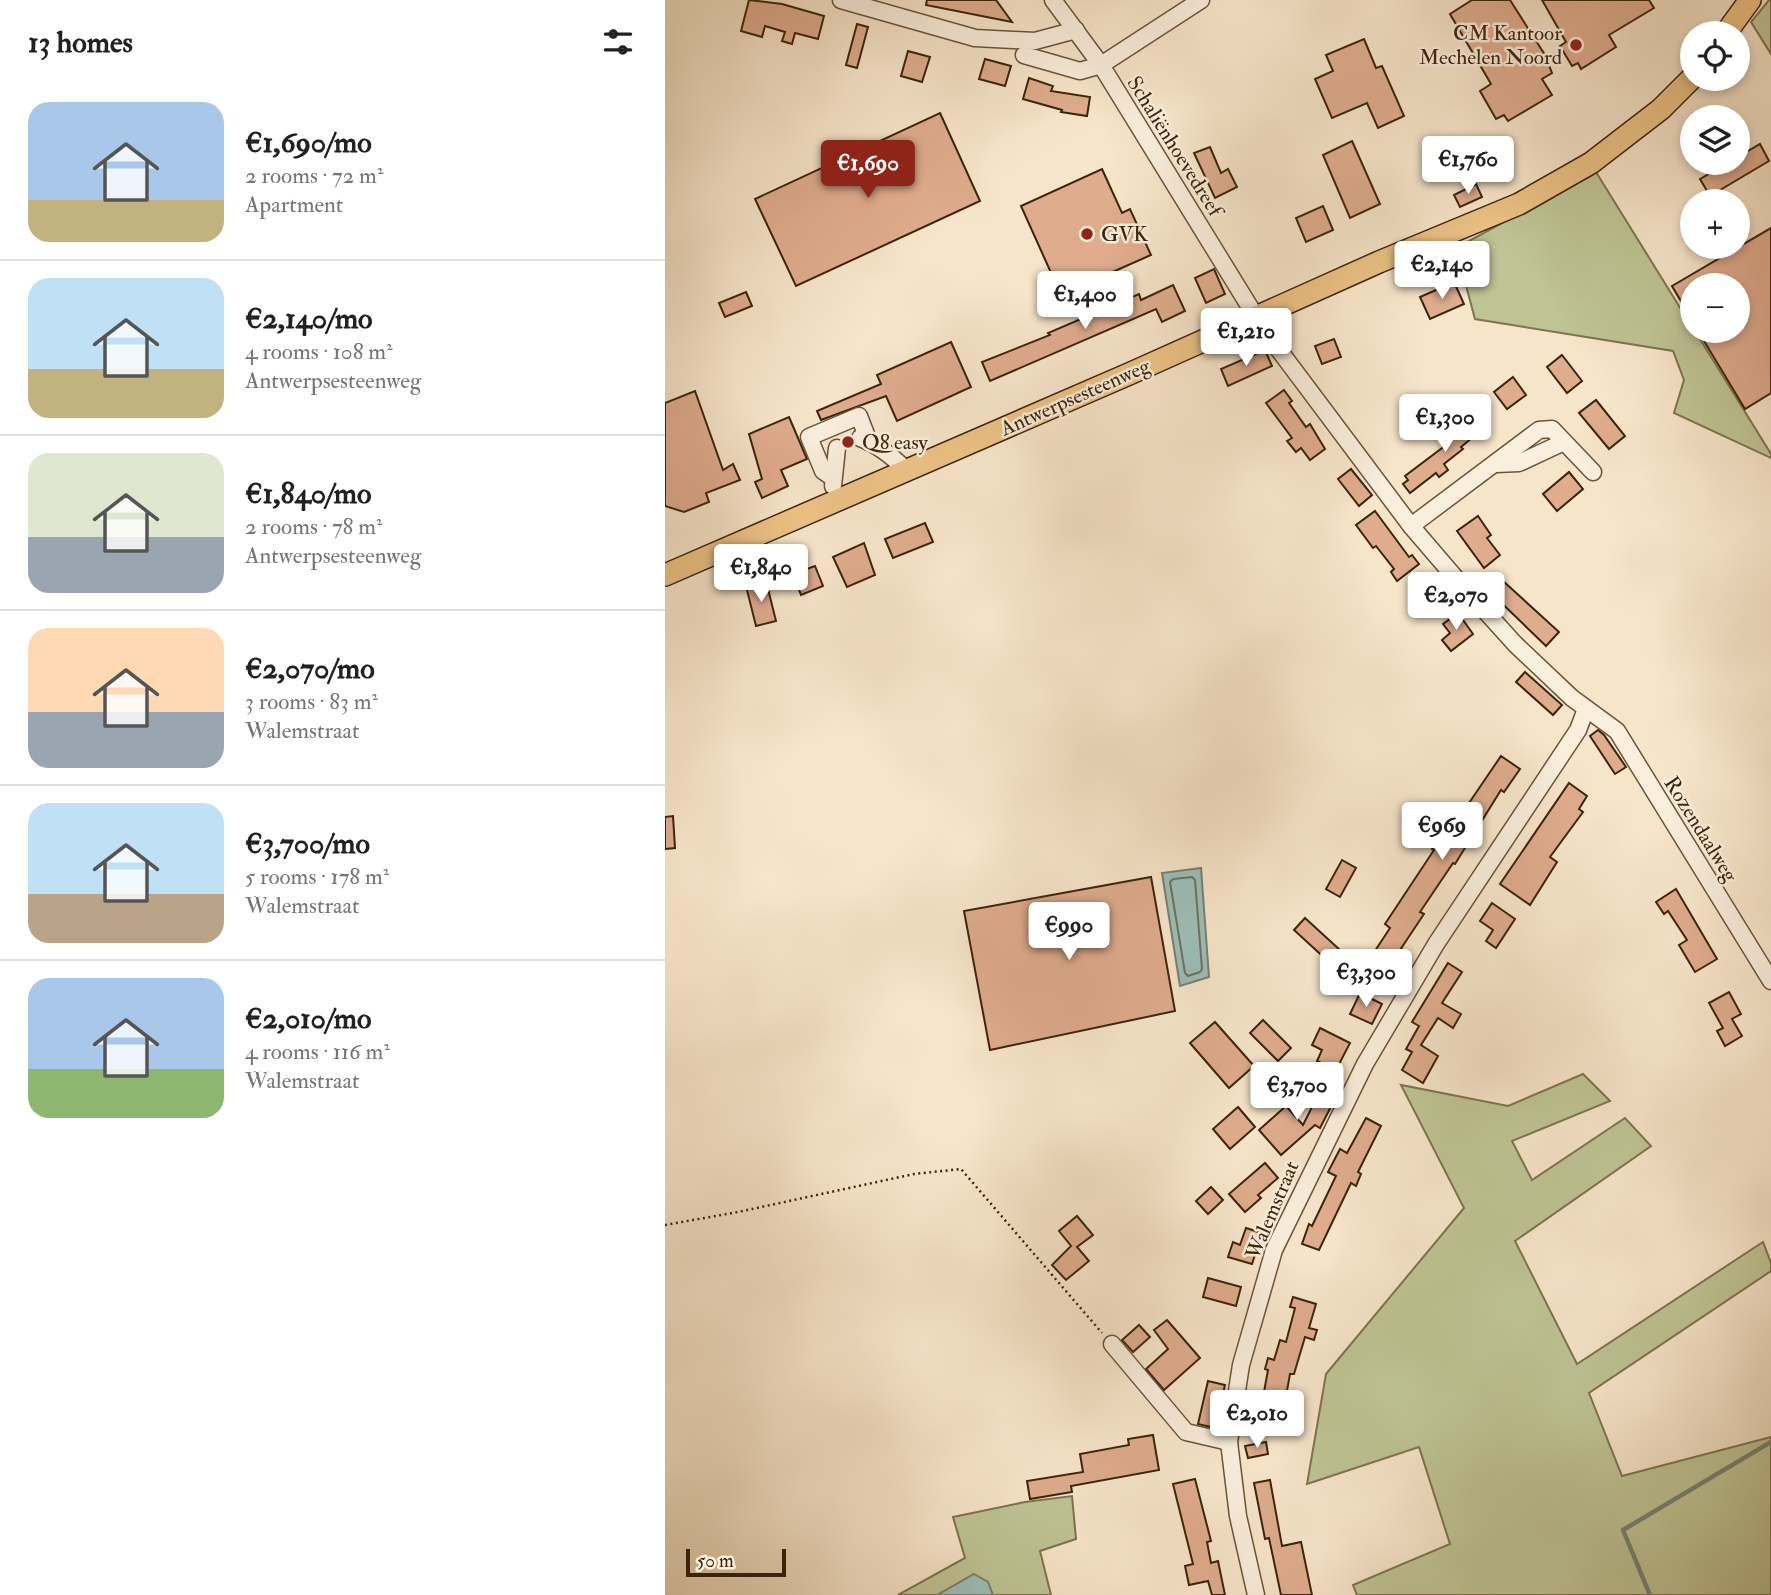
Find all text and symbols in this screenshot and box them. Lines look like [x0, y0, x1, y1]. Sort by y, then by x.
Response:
place label: CM Kantoor Mechelen Noord [1419, 20, 1563, 71]
map controls [1680, 21, 1750, 343]
button: locate [1680, 21, 1750, 91]
icon: filters [599, 23, 637, 61]
text: 13 homes [28, 24, 133, 61]
marker: CM Kantoor Mechelen Noord [1568, 37, 1584, 53]
street label: Schaliënhoevedreef [1121, 71, 1230, 224]
button: layers [1680, 105, 1750, 175]
text: €1,690/mo [245, 124, 372, 161]
icon: home [84, 130, 168, 214]
pin: €1,760 [1411, 136, 1525, 196]
pin: €1,690 [811, 140, 925, 200]
text: €1,760 [1438, 144, 1498, 173]
text: €1,690 [837, 148, 899, 177]
text: 2 rooms · 72 m² [245, 161, 383, 190]
button: + [1680, 189, 1750, 259]
text: Apartment [245, 190, 343, 219]
place label: GVK [1101, 221, 1148, 248]
marker: GVK [1079, 226, 1095, 242]
pin: €2,140 [1385, 242, 1499, 301]
text: €2,140 [1411, 249, 1473, 278]
pin: €1,400 [1028, 272, 1142, 331]
button: − [1680, 273, 1750, 343]
text: €1,400 [1053, 279, 1117, 308]
text: €2,140/mo [245, 300, 373, 337]
icon: home [84, 306, 168, 390]
pin: €1,210 [1189, 308, 1303, 368]
text: €1,210 [1217, 316, 1275, 345]
text: 4 rooms · 108 m² [245, 337, 393, 366]
street label: Antwerpsesteenweg [995, 352, 1155, 443]
text: Antwerpsesteenweg [245, 366, 421, 395]
pin: €1,300 [1388, 394, 1502, 454]
text: €1,300 [1415, 402, 1475, 431]
place label: Q8 easy [862, 429, 929, 456]
marker: Q8 easy [840, 434, 856, 450]
text: €1,840/mo [245, 475, 371, 512]
icon: home [84, 481, 168, 565]
text: 2 rooms · 78 m² [245, 512, 383, 541]
text: Antwerpsesteenweg [245, 541, 421, 570]
pin: €1,840 [704, 544, 818, 604]
text: €1,840 [730, 552, 792, 581]
pin: €2,070 [1399, 572, 1513, 632]
text: €2,070 [1424, 580, 1488, 609]
text: €2,070/mo [245, 650, 375, 687]
icon: home [84, 656, 168, 740]
text: 3 rooms · 83 m² [245, 687, 378, 716]
text: Walemstraat [245, 716, 359, 745]
street label: Rozendaalweg [1657, 771, 1744, 888]
pin: €969 [1401, 802, 1483, 862]
text: €969 [1418, 810, 1466, 839]
text: €3,700/mo [245, 825, 370, 862]
icon: home [84, 831, 168, 915]
text: 5 rooms · 178 m² [245, 862, 389, 891]
text: Walemstraat [245, 891, 359, 920]
pin: €990 [1028, 902, 1110, 962]
text: €990 [1045, 910, 1093, 939]
pin: €3,300 [1309, 950, 1423, 1009]
text: €3,300 [1336, 957, 1396, 986]
text: €2,010/mo [245, 1000, 371, 1037]
icon: home [84, 1006, 168, 1090]
text: 4 rooms · 116 m² [245, 1037, 390, 1066]
pin: €3,700 [1240, 1062, 1354, 1122]
text: Walemstraat [245, 1066, 359, 1095]
text: €3,700 [1267, 1070, 1327, 1099]
street label: Walemstraat [1239, 1157, 1305, 1264]
pin: €2,010 [1200, 1390, 1314, 1450]
text: €2,010 [1226, 1398, 1288, 1427]
scale bar [686, 1546, 786, 1578]
text: 50 m [697, 1549, 734, 1573]

